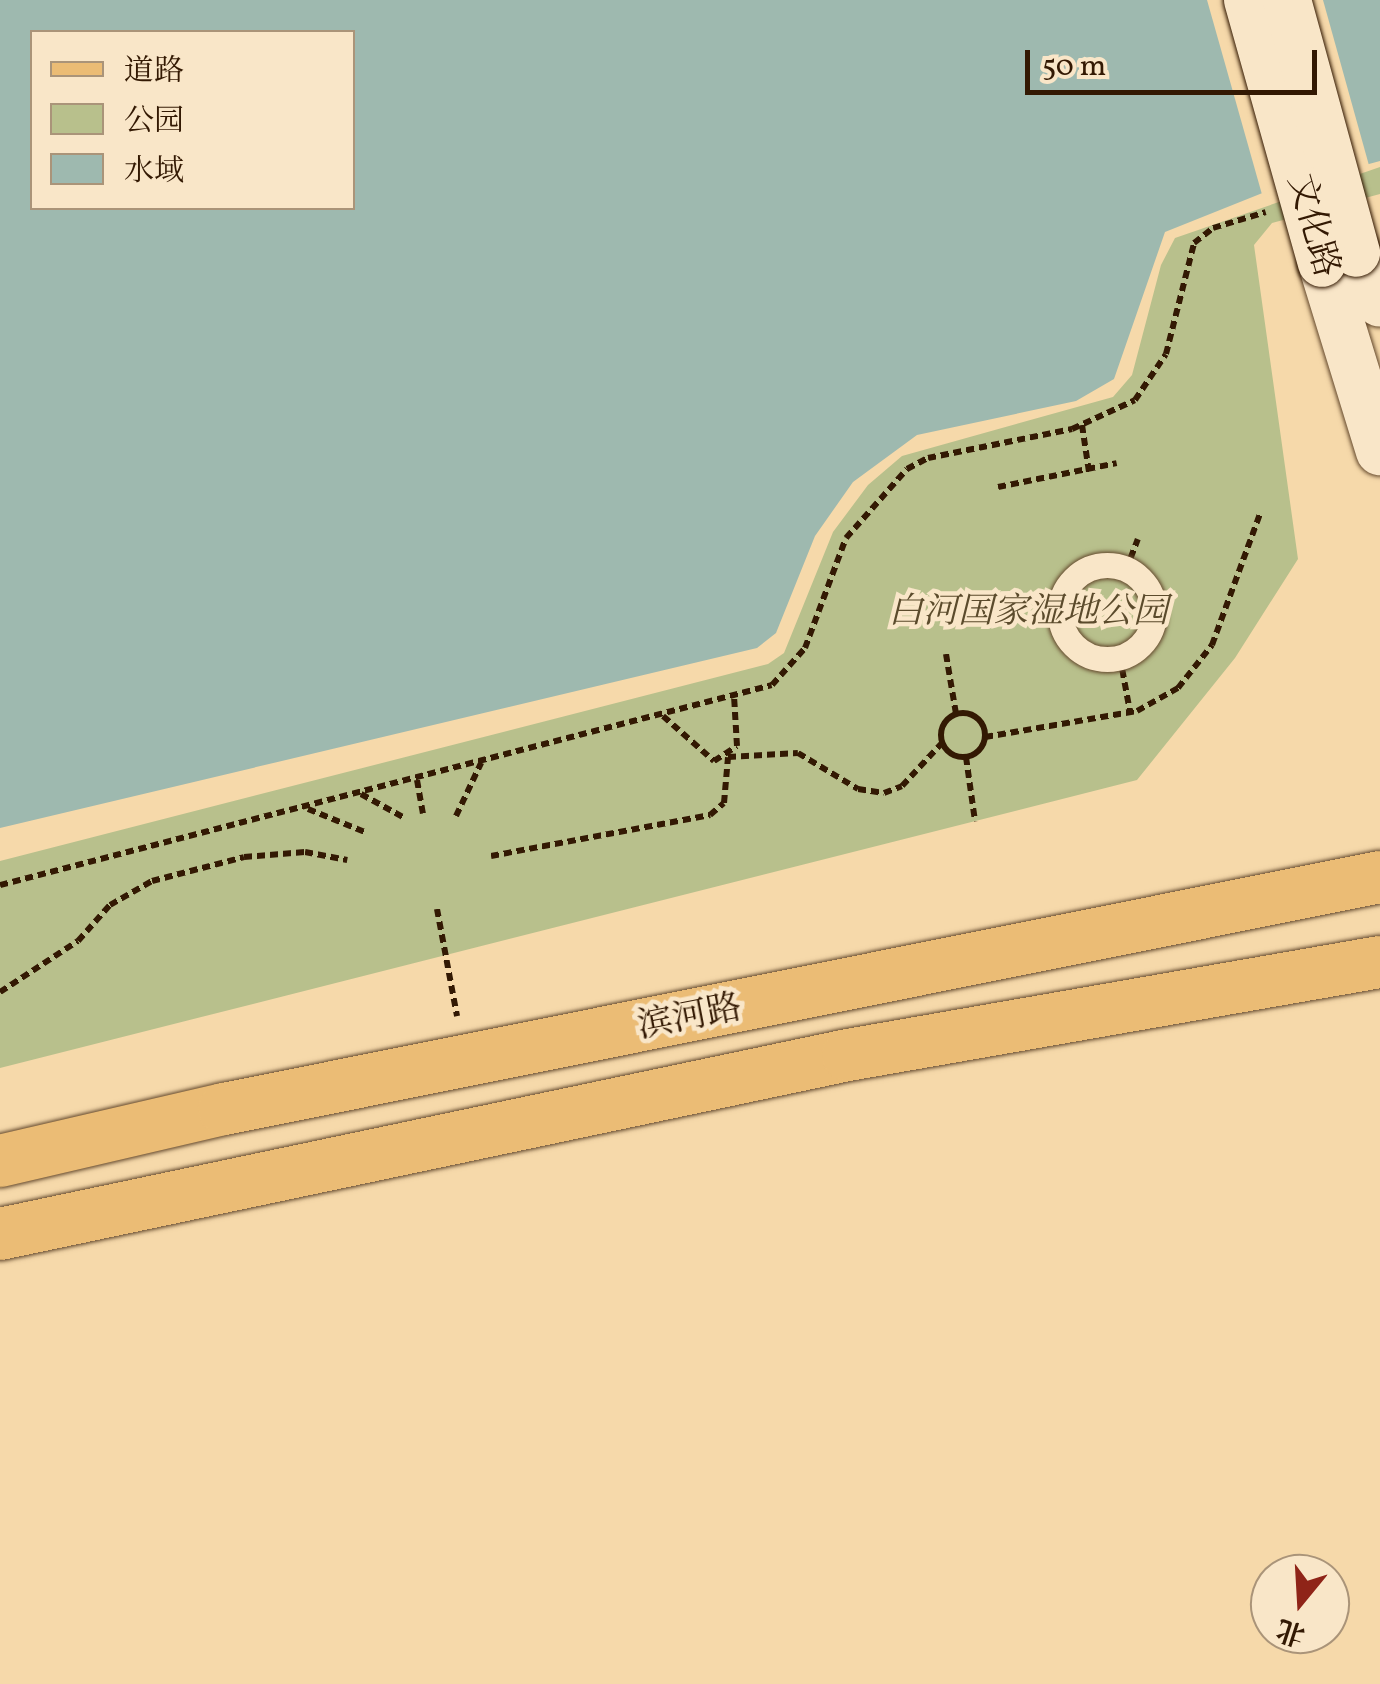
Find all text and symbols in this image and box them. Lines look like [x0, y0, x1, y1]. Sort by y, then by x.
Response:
legend [30, 30, 355, 210]
scale bar [1030, 30, 1322, 92]
text: 50 m [1042, 46, 1106, 88]
text: 道路 [124, 51, 184, 93]
text: 公园 [124, 101, 184, 143]
text: 水域 [124, 151, 184, 193]
street label: 文化路 [1277, 170, 1347, 282]
park label: 白河国家湿地公园 [888, 592, 1168, 634]
street label: 滨河路 [634, 987, 746, 1049]
north arrow [1250, 1554, 1350, 1654]
text: 北 [1272, 1608, 1311, 1654]

